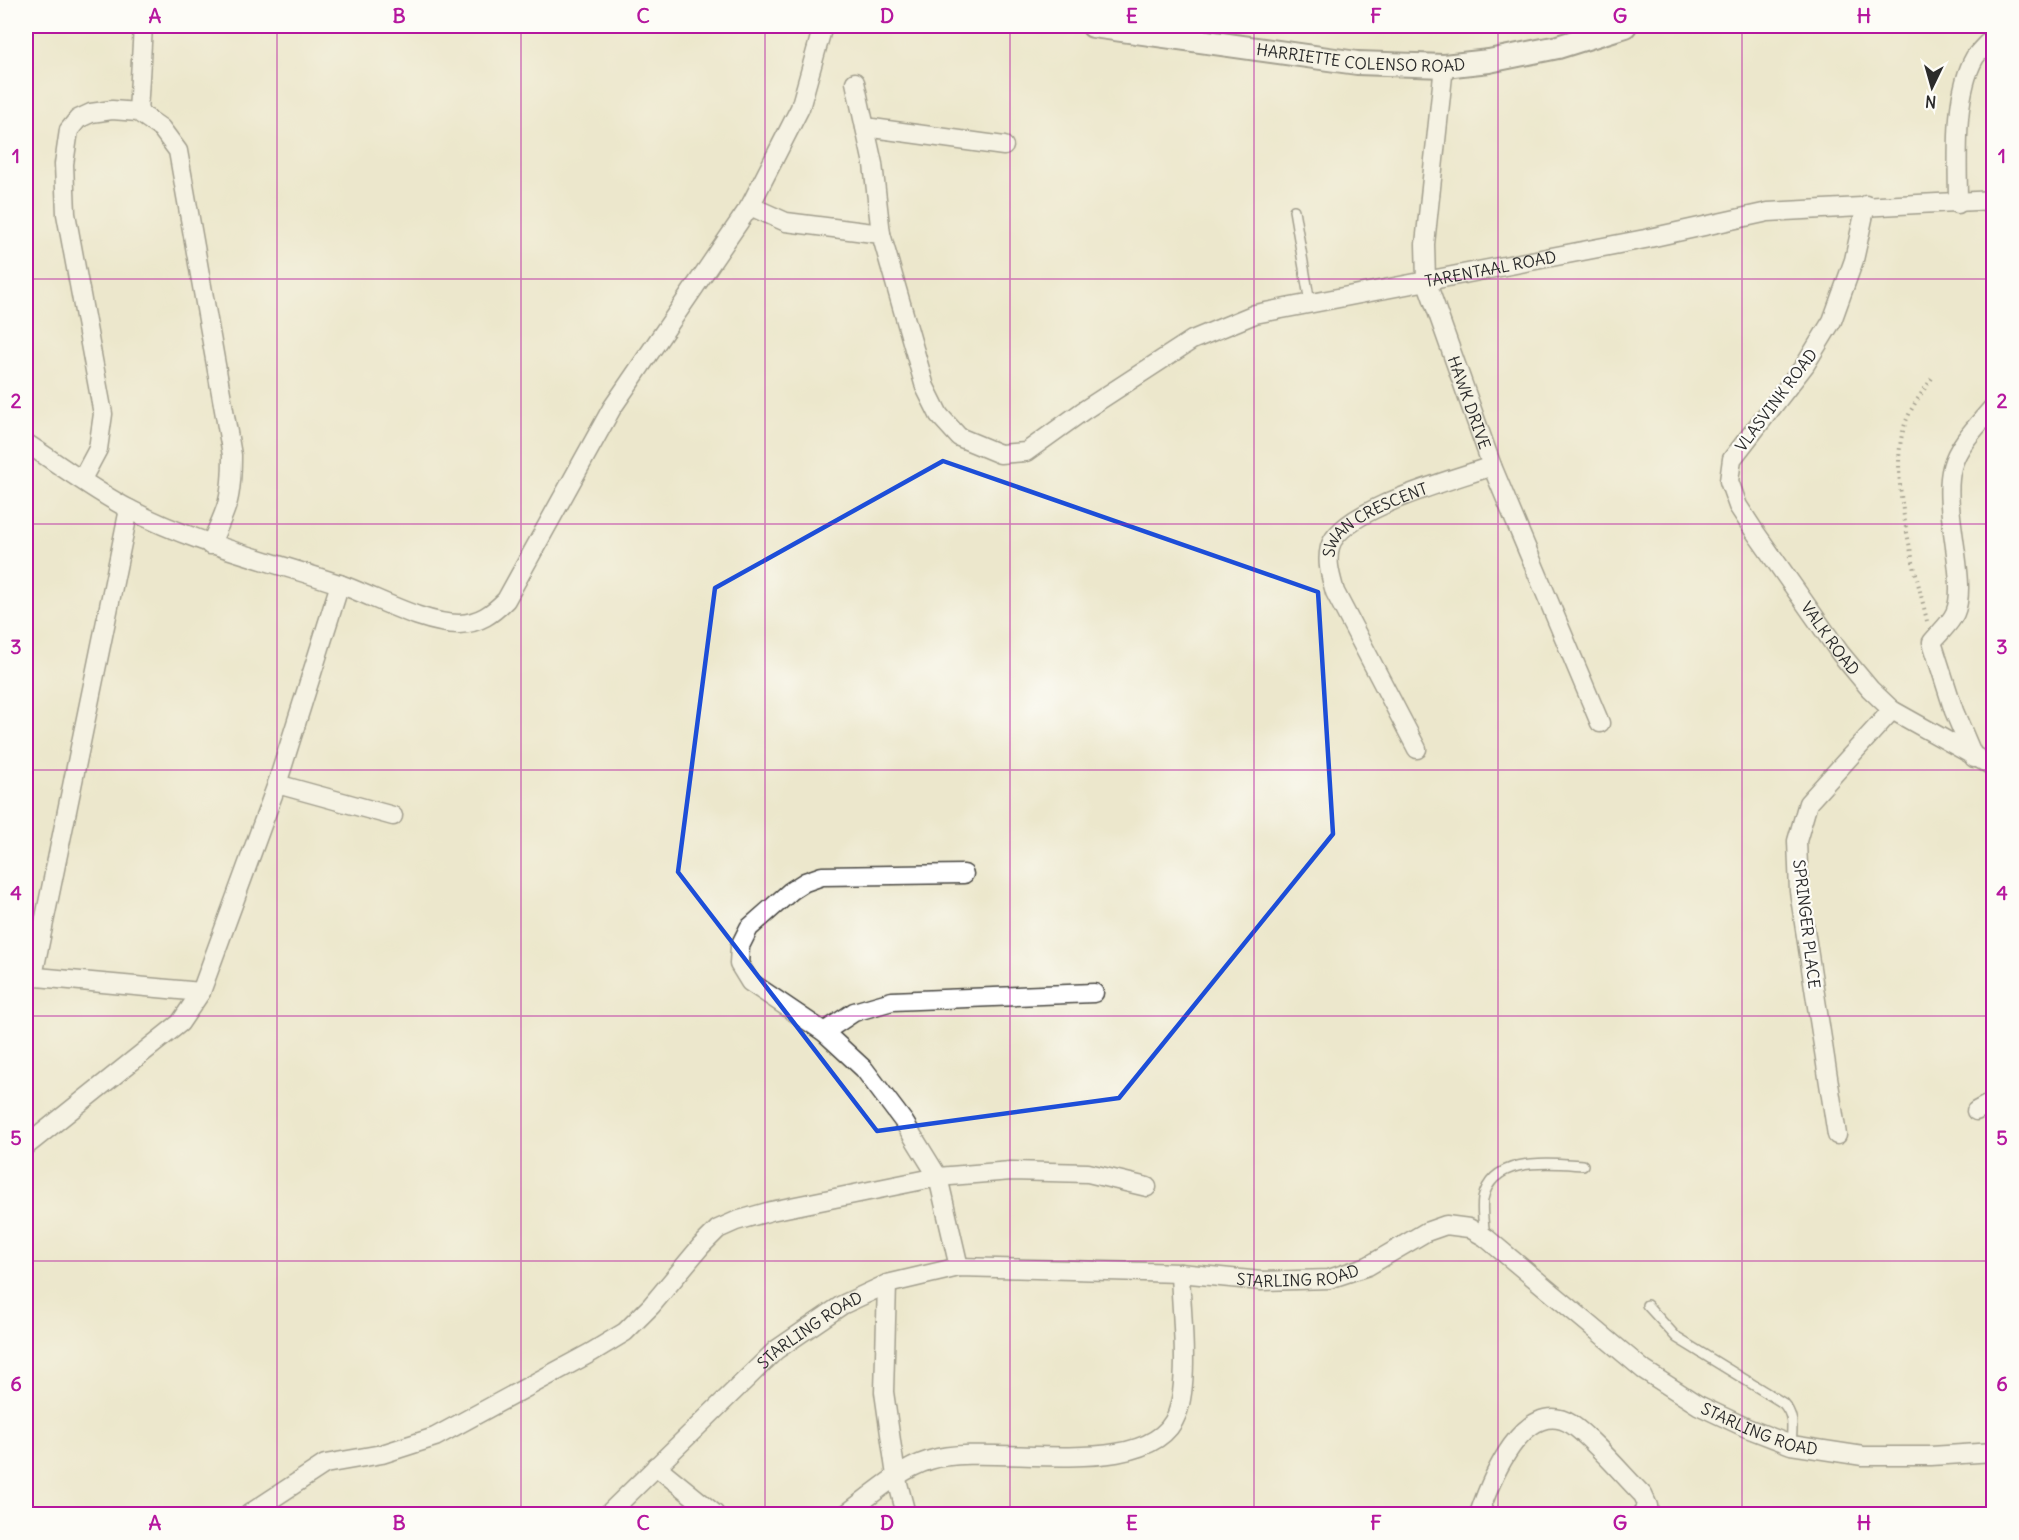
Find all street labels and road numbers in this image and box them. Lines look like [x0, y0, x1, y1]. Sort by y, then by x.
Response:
street label: HARRIETTE COLENSO ROAD [1255, 39, 1466, 76]
street label: TARENTAAL ROAD [1423, 246, 1558, 291]
street label: VLASVINK ROAD [1731, 345, 1821, 455]
street label: HAWK DRIVE [1444, 353, 1495, 452]
street label: SWAN CRESCENT [1318, 478, 1430, 558]
street label: VALK ROAD [1797, 598, 1864, 679]
street label: SPRINGER PLACE [1789, 858, 1825, 990]
street label: STARLING ROAD [1236, 1260, 1361, 1291]
street label: STARLING ROAD [753, 1287, 865, 1373]
street label: STARLING ROAD [1698, 1398, 1819, 1459]

